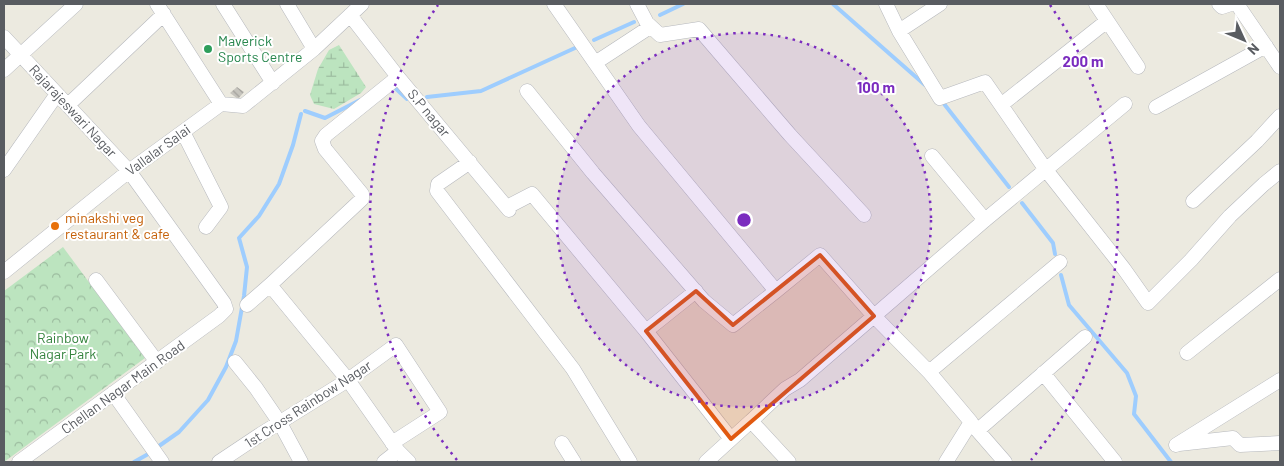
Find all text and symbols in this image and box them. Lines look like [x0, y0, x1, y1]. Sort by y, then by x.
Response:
north arrow [1219, 15, 1269, 65]
place label: Maverick Sports Centre [218, 32, 302, 65]
text: N [1244, 40, 1263, 59]
marker: Maverick Sports Centre [202, 43, 214, 55]
text: 200 m [1062, 52, 1104, 70]
street label: Rajarajeswari Nagar [26, 61, 121, 161]
text: 100 m [857, 78, 895, 96]
street label: S.P nagar [404, 85, 454, 140]
street label: Vallalar Salai [122, 120, 193, 179]
place label: minakshi veg restaurant & cafe [65, 209, 170, 242]
centre of rings [735, 211, 753, 229]
marker: minakshi veg restaurant & cafe [49, 220, 61, 232]
park label: Rainbow Nagar Park [30, 329, 96, 362]
street label: Chellan Nagar Main Road [58, 336, 188, 437]
street label: 1st Cross Rainbow Nagar [241, 356, 374, 451]

